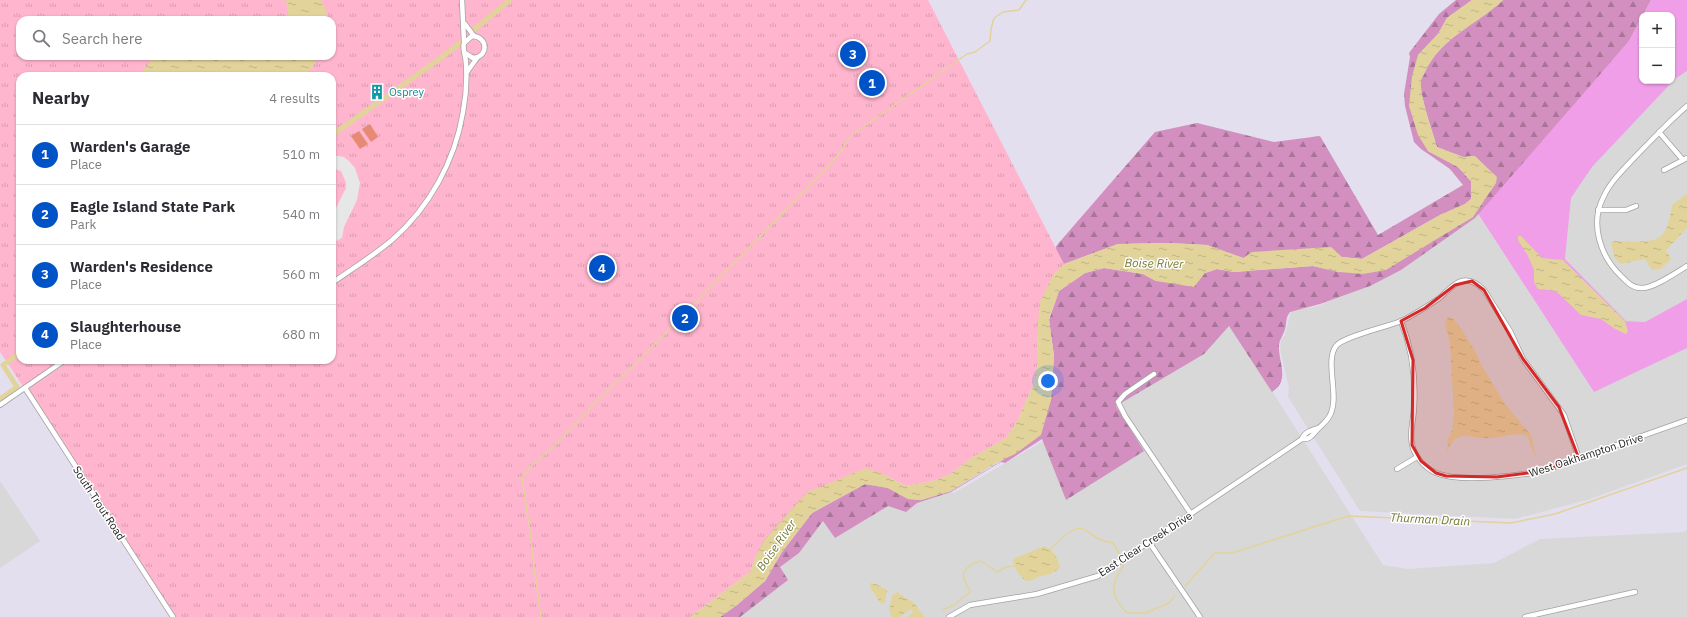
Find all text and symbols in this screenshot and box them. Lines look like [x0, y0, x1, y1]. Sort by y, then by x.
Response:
map controls [1639, 12, 1675, 84]
button: + [1639, 12, 1675, 48]
search box [16, 16, 336, 60]
icon: search [30, 27, 52, 49]
text: Search here [62, 29, 142, 48]
pin: 3 [840, 39, 866, 69]
button: − [1639, 48, 1675, 84]
pin: 1 [859, 68, 885, 98]
building icon: Osprey [368, 83, 386, 101]
place label: Osprey [389, 85, 424, 99]
text: Nearby [32, 87, 90, 109]
text: 4 results [269, 90, 320, 107]
text: Warden's Garage [70, 137, 190, 156]
text: 1 [41, 146, 49, 163]
text: 510 m [282, 146, 320, 163]
text: Place [70, 156, 102, 173]
text: Eagle Island State Park [70, 197, 235, 216]
text: 2 [41, 206, 49, 223]
text: 540 m [282, 206, 320, 223]
text: Park [70, 216, 96, 233]
pin: 4 [589, 253, 615, 283]
water label: Boise River [1124, 255, 1184, 271]
text: Warden's Residence [70, 257, 213, 276]
text: 3 [41, 266, 49, 283]
text: 560 m [282, 266, 320, 283]
text: Place [70, 276, 102, 293]
pin: 2 [672, 303, 698, 333]
text: Slaughterhouse [70, 317, 181, 336]
text: 4 [41, 326, 49, 343]
text: 680 m [282, 326, 320, 343]
text: Place [70, 336, 102, 353]
your location [1038, 371, 1058, 391]
street label: West Oakhampton Drive [1527, 430, 1645, 480]
street label: South Trout Road [70, 463, 128, 543]
street label: East Clear Creek Drive [1095, 508, 1195, 580]
water label: Thurman Drain [1389, 509, 1471, 529]
water label: Boise River [753, 516, 799, 573]

